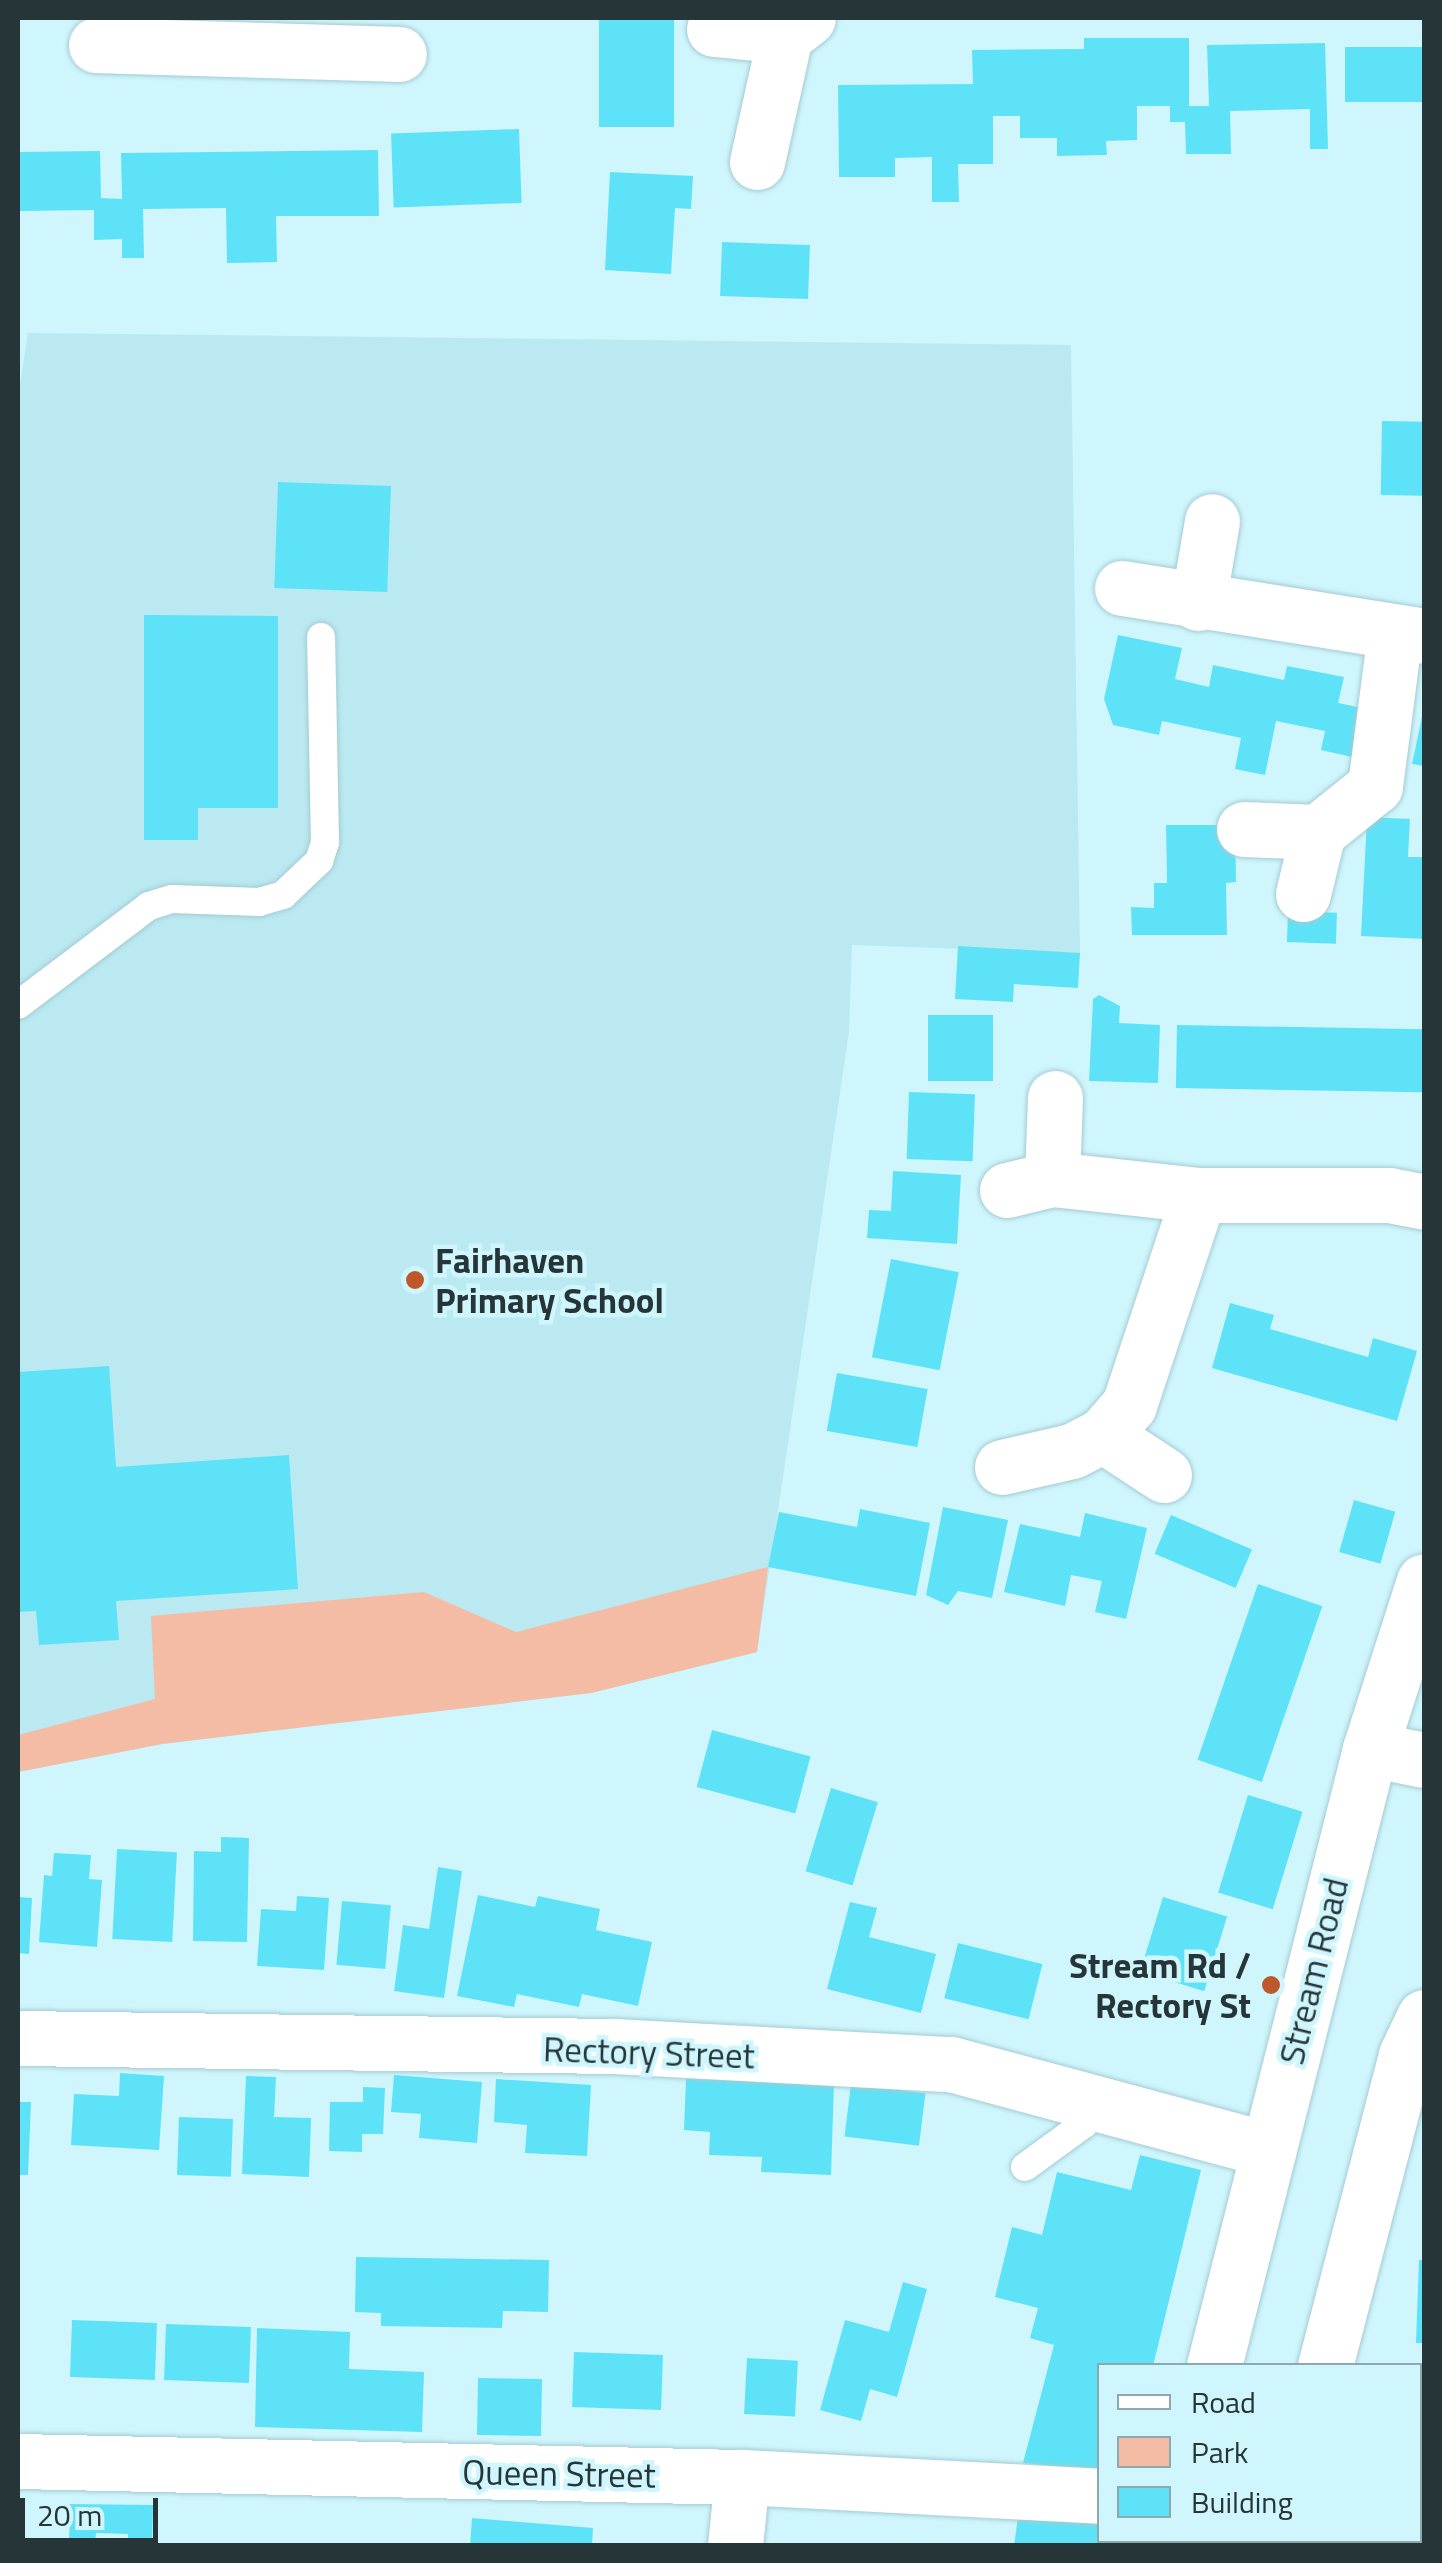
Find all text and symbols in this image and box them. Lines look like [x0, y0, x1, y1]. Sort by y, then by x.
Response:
place label: Fairhaven Primary School [435, 1239, 664, 1321]
marker: Fairhaven Primary School [404, 1269, 426, 1291]
street label: Stream Road [1270, 1873, 1356, 2069]
place label: Stream Rd / Rectory St [1069, 1944, 1251, 2026]
marker: Stream Rd / Rectory St [1260, 1974, 1282, 1996]
street label: Rectory Street [542, 2027, 756, 2077]
legend [1097, 2363, 1422, 2543]
text: Road [1191, 2379, 1256, 2425]
text: Park [1191, 2429, 1248, 2475]
street label: Queen Street [462, 2450, 656, 2496]
scale bar [25, 2478, 162, 2540]
text: Building [1191, 2479, 1293, 2525]
text: 20 m [37, 2492, 102, 2538]

